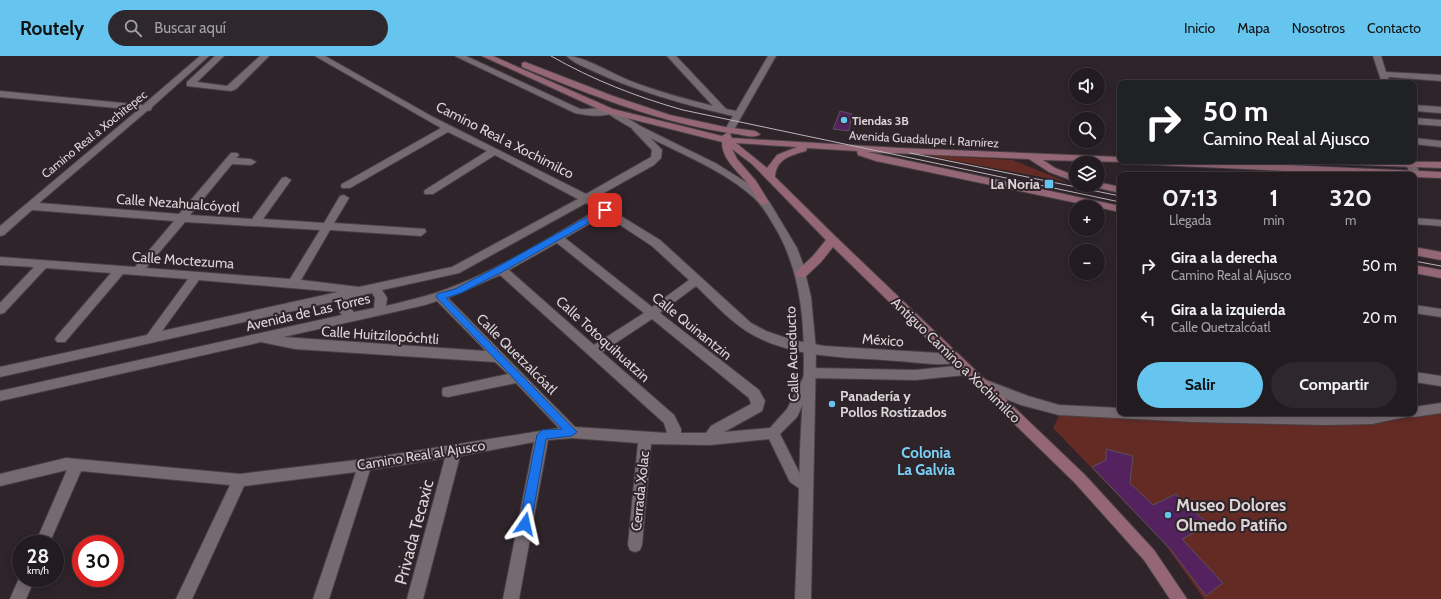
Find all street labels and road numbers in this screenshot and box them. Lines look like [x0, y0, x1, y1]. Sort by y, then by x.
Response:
street label: Camino Real a Xochitepec [38, 86, 150, 181]
street label: Camino Real a Xochimilco [433, 97, 577, 183]
street label: Avenida Guadalupe I. Ramírez [849, 128, 1000, 150]
street label: Calle Nezahualcóyotl [116, 190, 241, 216]
street label: Calle Moctezuma [131, 247, 235, 273]
street label: Calle Quinantzin [648, 288, 736, 364]
street label: Avenida de Las Torres [244, 289, 372, 335]
street label: Calle Totoquihuatzin [552, 292, 654, 386]
street label: Antiguo Camino a Xochimilco [887, 293, 1025, 427]
street label: Calle Acueducto [781, 306, 803, 402]
street label: Calle Quetzalcóatl [473, 310, 562, 399]
street label: Calle Huitzilopóchtli [321, 322, 439, 348]
street label: México [861, 330, 905, 350]
street label: Camino Real al Ajusco [356, 436, 487, 474]
street label: Cerrada Xolac [627, 450, 653, 532]
street label: Privada Tecaxic [390, 477, 438, 587]

